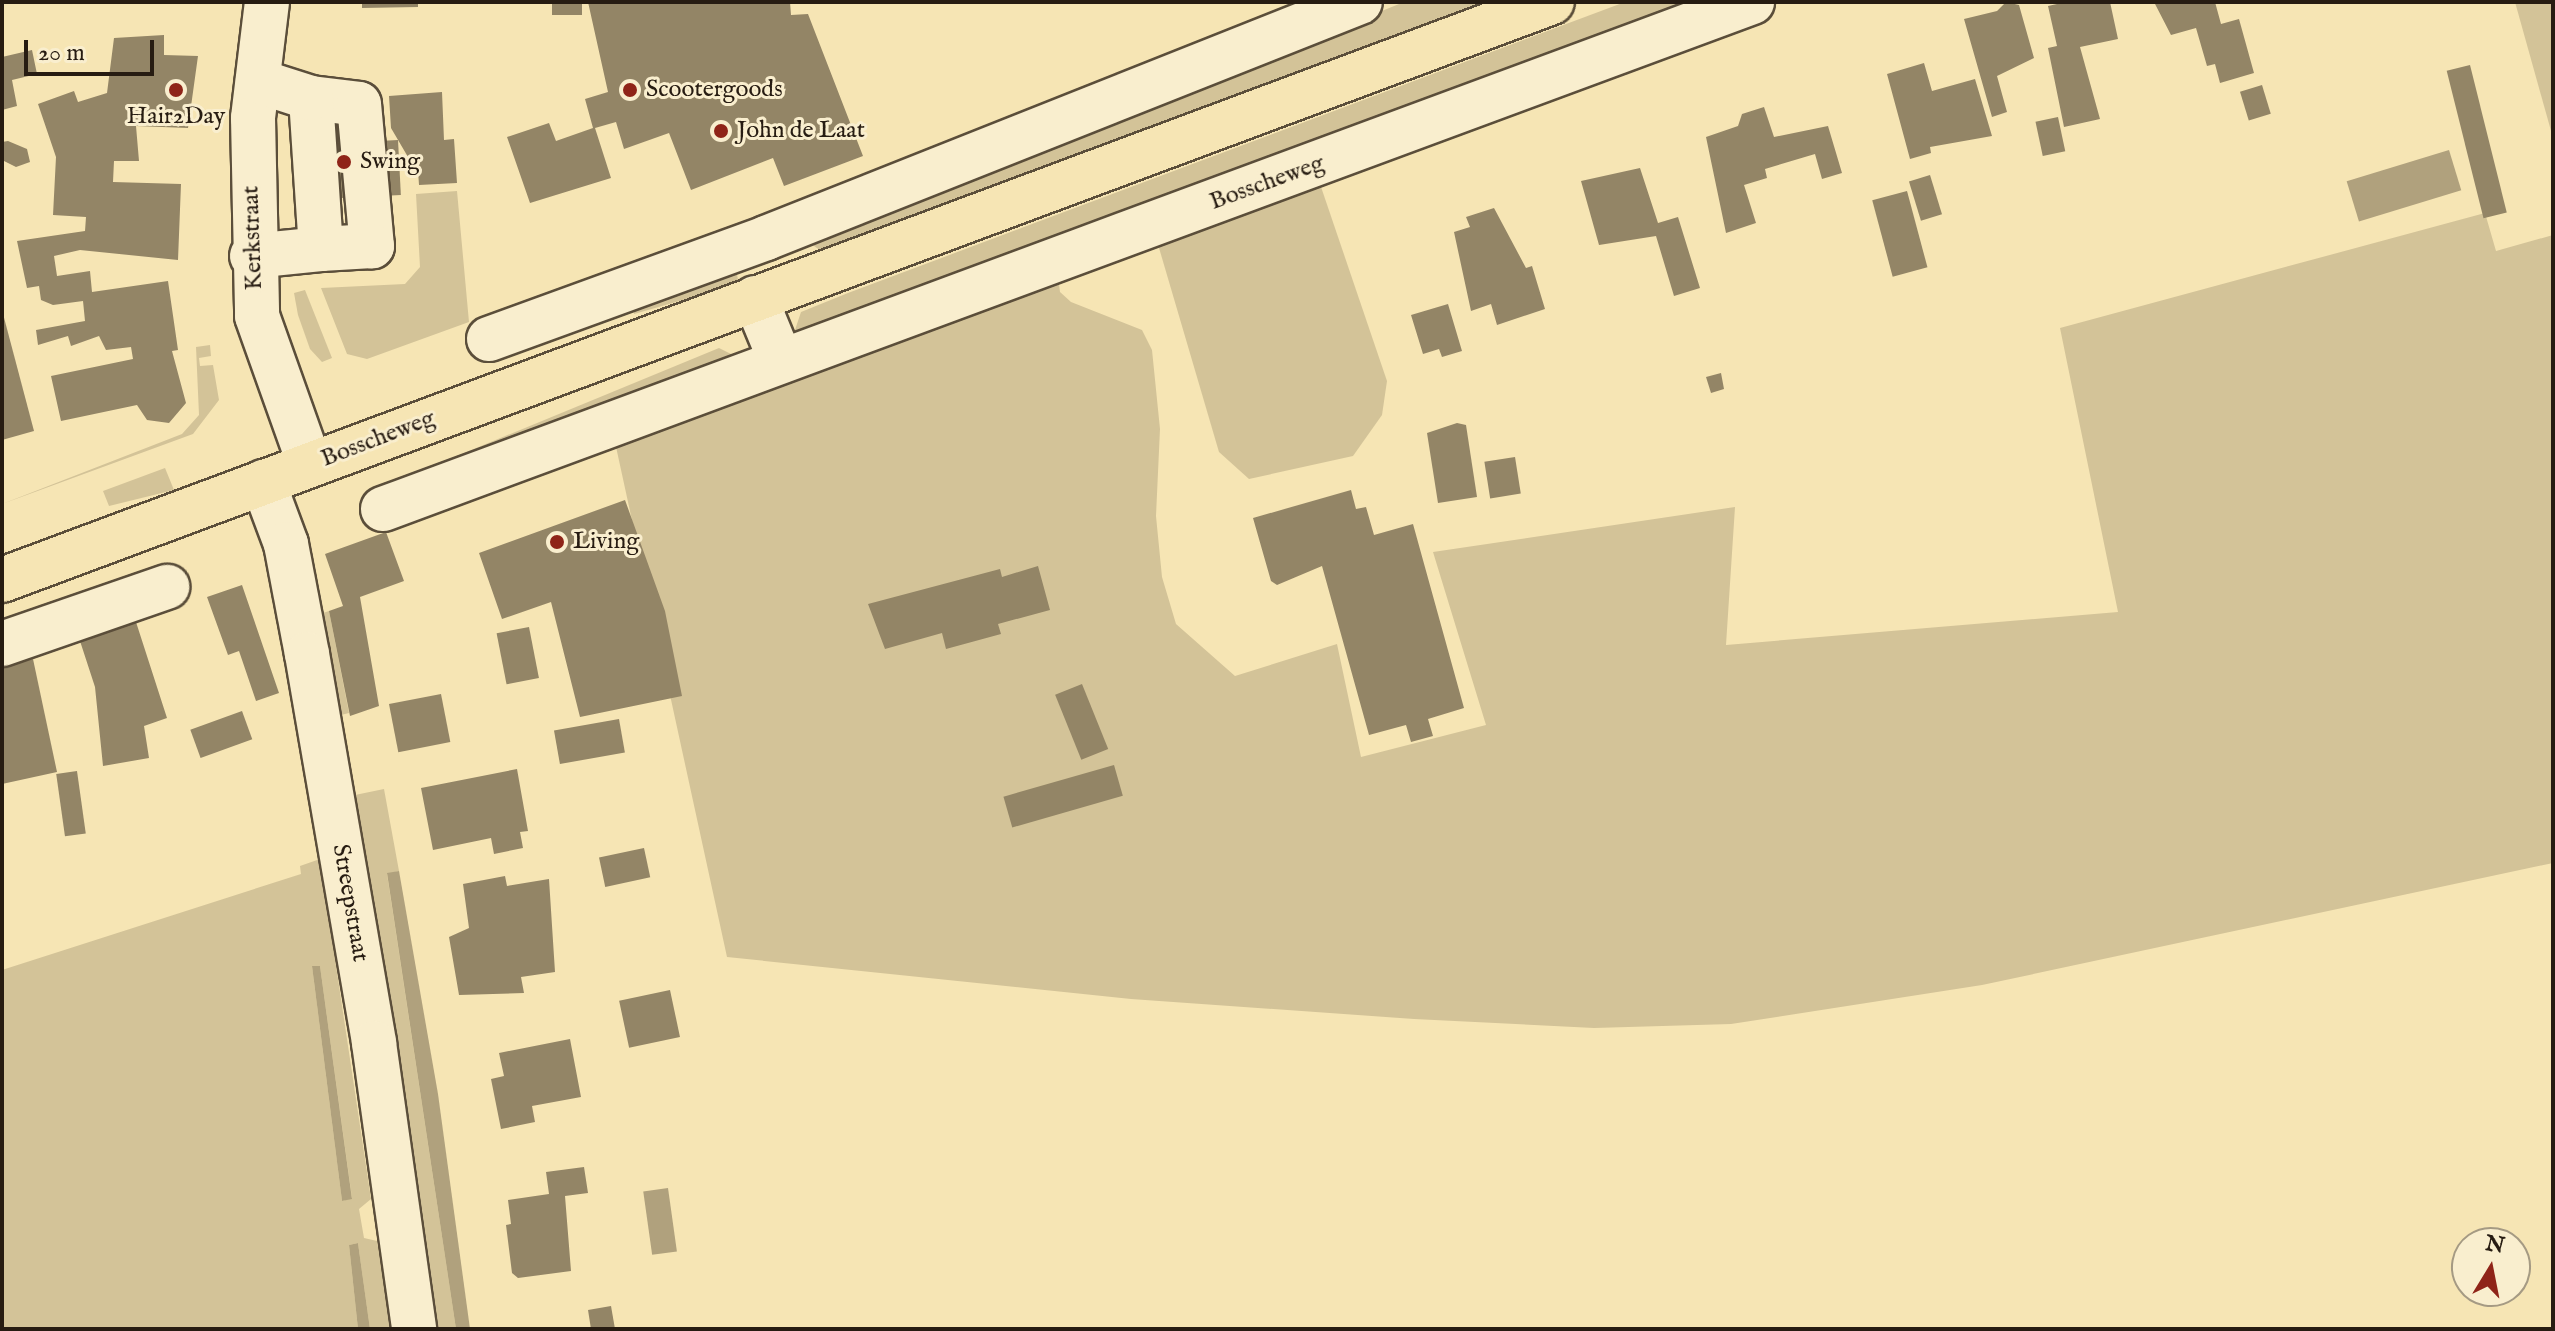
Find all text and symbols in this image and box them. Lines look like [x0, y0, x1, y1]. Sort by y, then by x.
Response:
scale bar [28, 24, 158, 74]
text: 20 m [38, 38, 85, 69]
place label: Scootergoods [646, 76, 783, 104]
marker: Hair2Day [167, 81, 185, 99]
marker: Scootergoods [621, 81, 639, 99]
place label: Hair2Day [127, 103, 225, 131]
place label: John de Laat [737, 117, 865, 145]
marker: John de Laat [712, 122, 730, 140]
place label: Swing [360, 148, 420, 176]
street label: Bosscheweg [1206, 149, 1328, 217]
marker: Swing [335, 153, 353, 171]
street label: Kerkstraat [237, 185, 269, 291]
street label: Bosscheweg [317, 404, 439, 474]
place label: Living [573, 528, 639, 556]
marker: Living [548, 533, 566, 551]
street label: Streepstraat [325, 842, 375, 964]
north arrow [2451, 1227, 2531, 1307]
text: N [2483, 1230, 2507, 1261]

